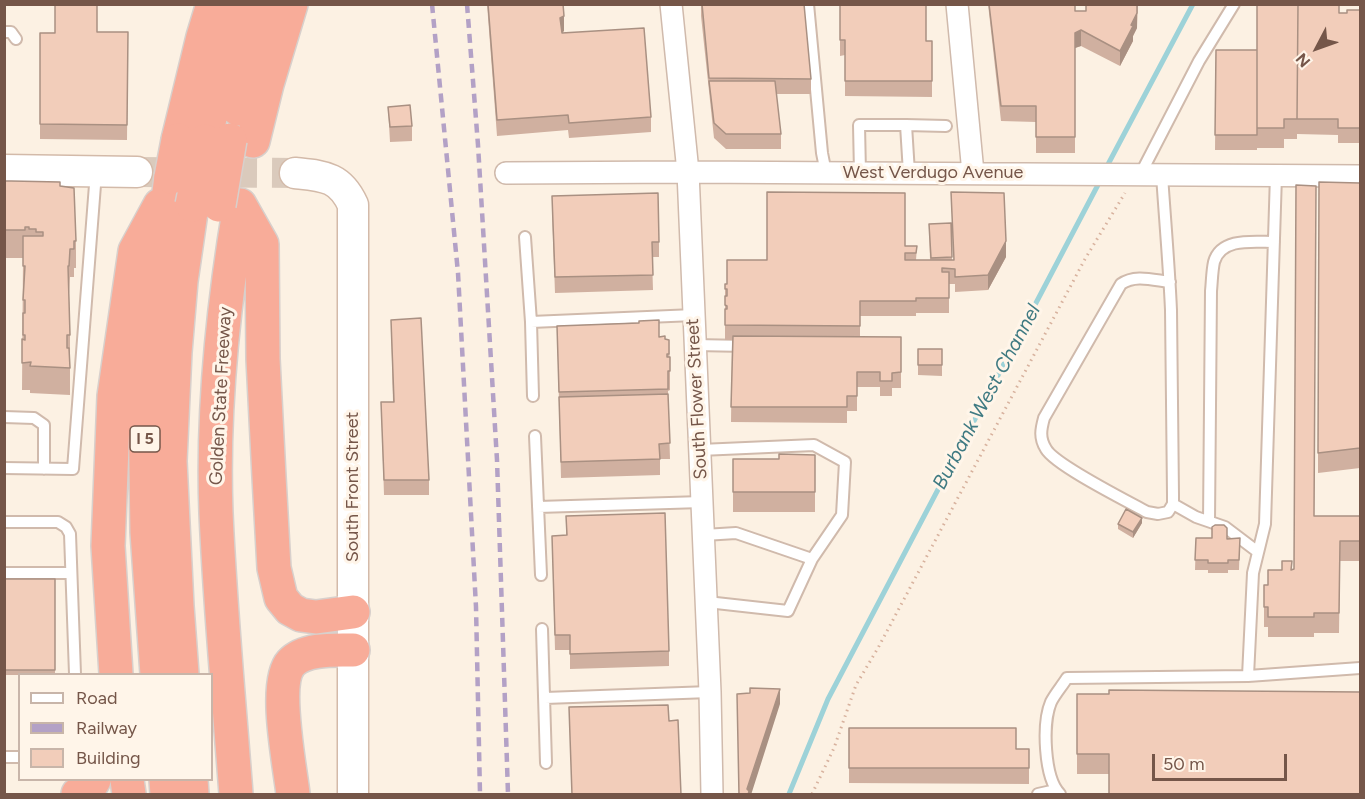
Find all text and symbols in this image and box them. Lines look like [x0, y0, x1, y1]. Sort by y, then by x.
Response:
north arrow [1287, 18, 1347, 78]
text: N [1292, 49, 1314, 71]
street label: West Verdugo Avenue [843, 162, 1023, 184]
water label: Burbank West Channel [928, 300, 1046, 494]
street label: Golden State Freeway [206, 306, 236, 486]
street label: South Flower Street [682, 318, 712, 480]
street label: South Front Street [342, 412, 364, 562]
road number: I 5 [130, 426, 160, 452]
legend [18, 673, 213, 781]
text: Road [76, 687, 117, 709]
text: Railway [76, 717, 137, 739]
scale bar [1155, 742, 1290, 780]
text: Building [76, 747, 141, 769]
text: 50 m [1163, 753, 1205, 775]

